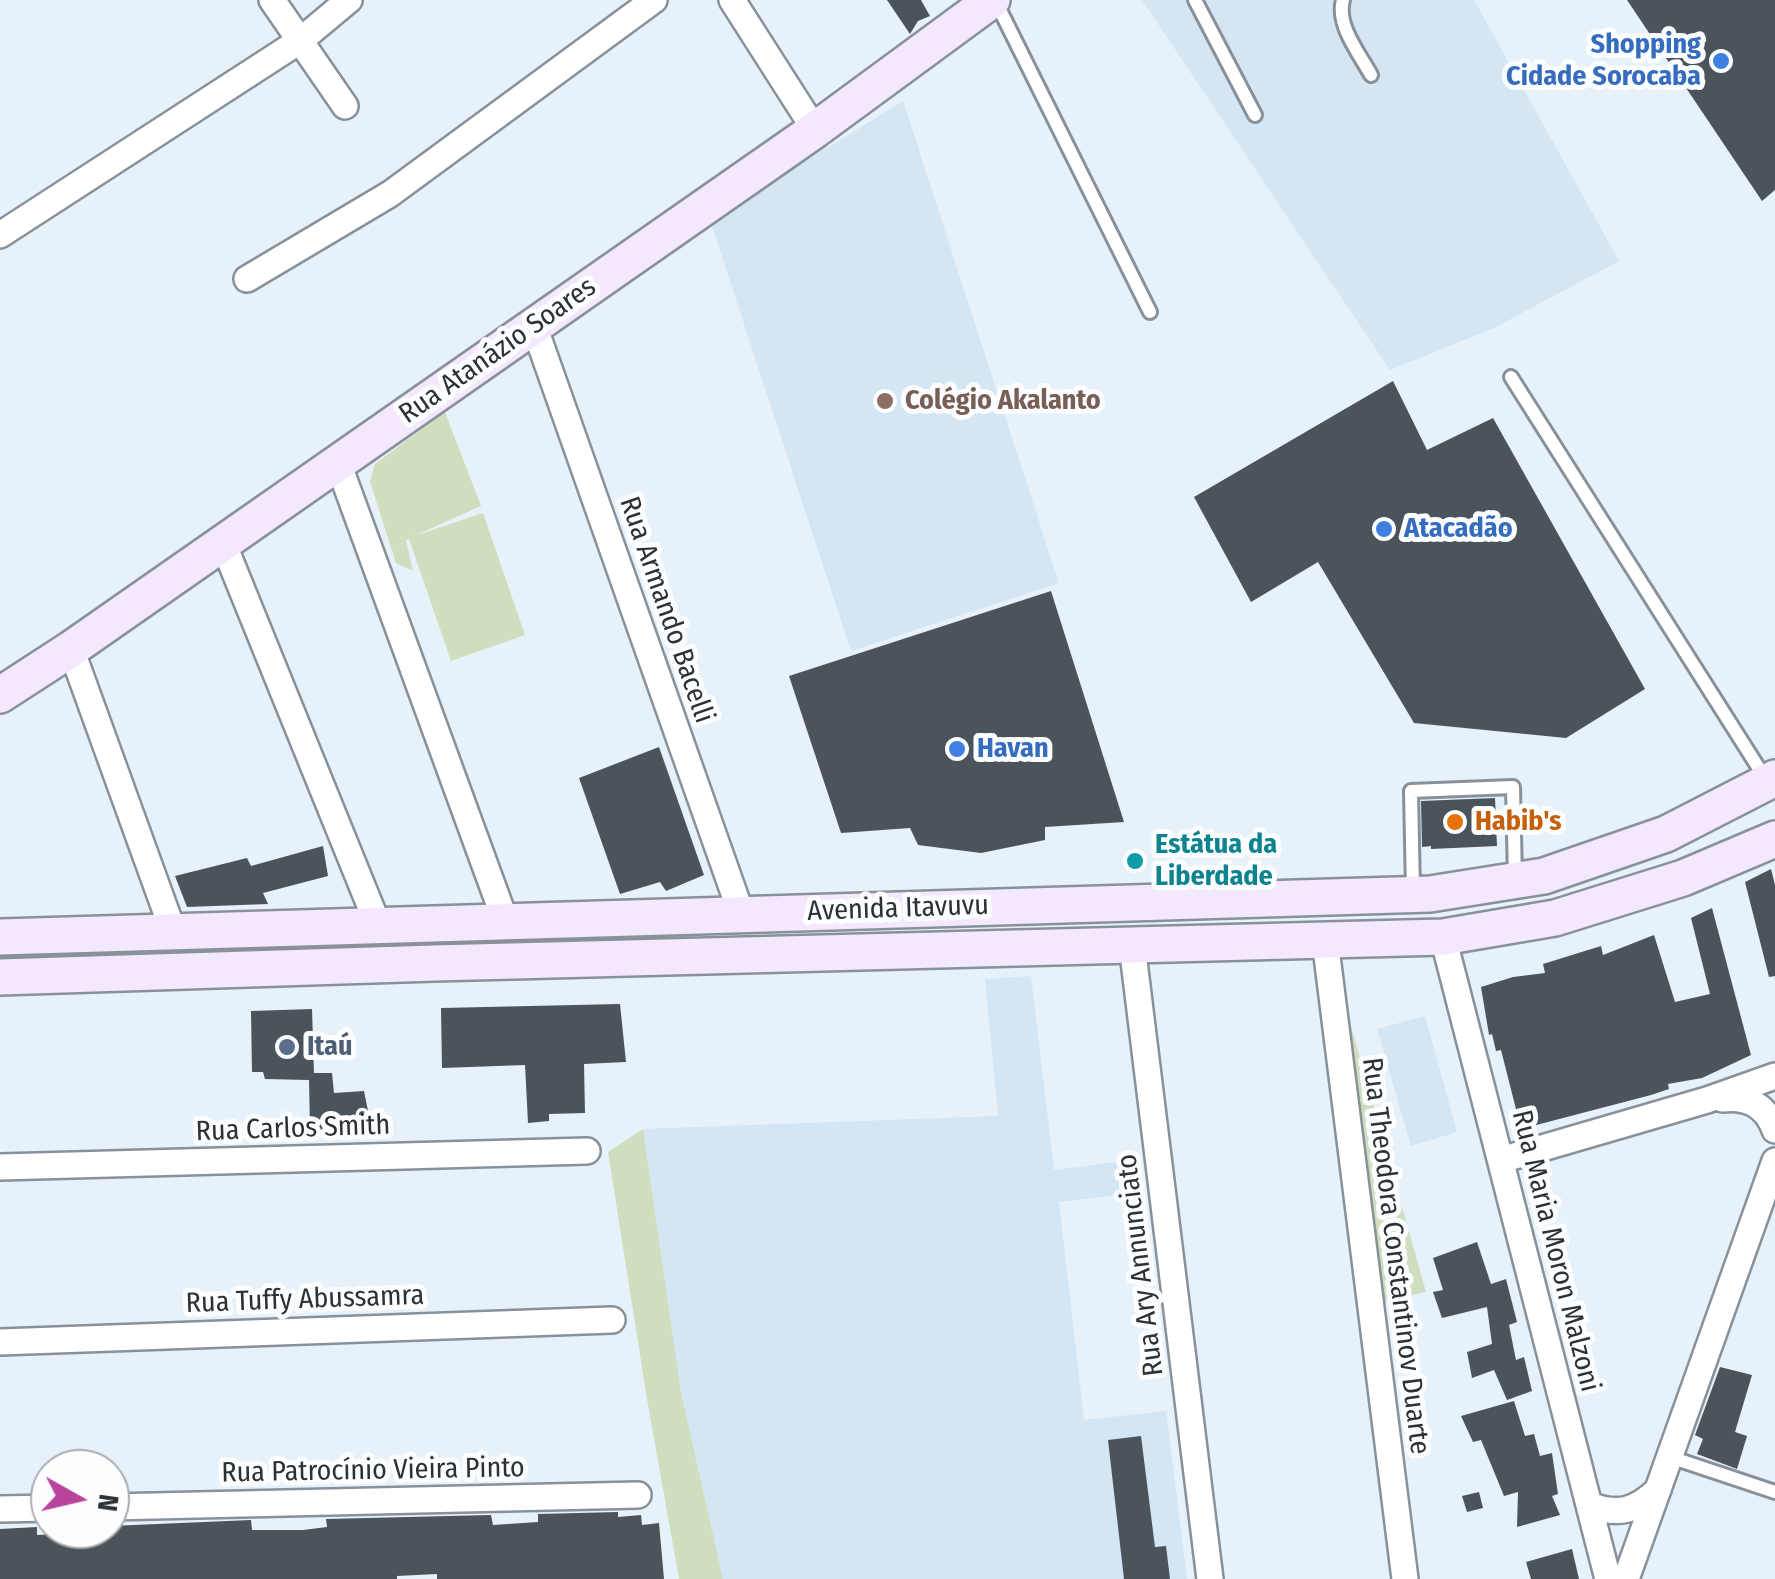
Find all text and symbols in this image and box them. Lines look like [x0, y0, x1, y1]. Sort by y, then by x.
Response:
place label: Shopping Cidade Sorocaba [1506, 28, 1701, 94]
marker: Shopping Cidade Sorocaba [1710, 50, 1732, 72]
street label: Rua Atanázio Soares [393, 271, 603, 431]
place label: Colégio Akalanto [905, 384, 1101, 418]
marker: Colégio Akalanto [874, 390, 896, 412]
street label: Rua Armando Bacelli [612, 492, 720, 728]
place label: Atacadão [1404, 512, 1513, 546]
marker: Atacadão [1373, 518, 1395, 540]
place label: Havan [977, 732, 1049, 766]
marker: Havan [946, 738, 968, 760]
place label: Habib's [1475, 805, 1561, 839]
marker: Habib's [1444, 811, 1466, 833]
place label: Estátua da Liberdade [1155, 828, 1277, 894]
marker: Estátua da Liberdade [1124, 850, 1146, 872]
street label: Avenida Itavuvu [807, 889, 989, 929]
place label: Itaú [307, 1030, 353, 1064]
marker: Itaú [276, 1036, 298, 1058]
street label: Rua Theodora Constantinov Duarte [1354, 1056, 1436, 1456]
street label: Rua Maria Moron Malzoni [1504, 1107, 1606, 1395]
street label: Rua Carlos Smith [195, 1109, 391, 1149]
street label: Rua Ary Annunciato [1111, 1152, 1171, 1378]
street label: Rua Tuffy Abussamra [185, 1279, 425, 1321]
north arrow [30, 1449, 130, 1549]
street label: Rua Patrocínio Vieira Pinto [221, 1452, 525, 1490]
text: N [91, 1492, 126, 1514]

